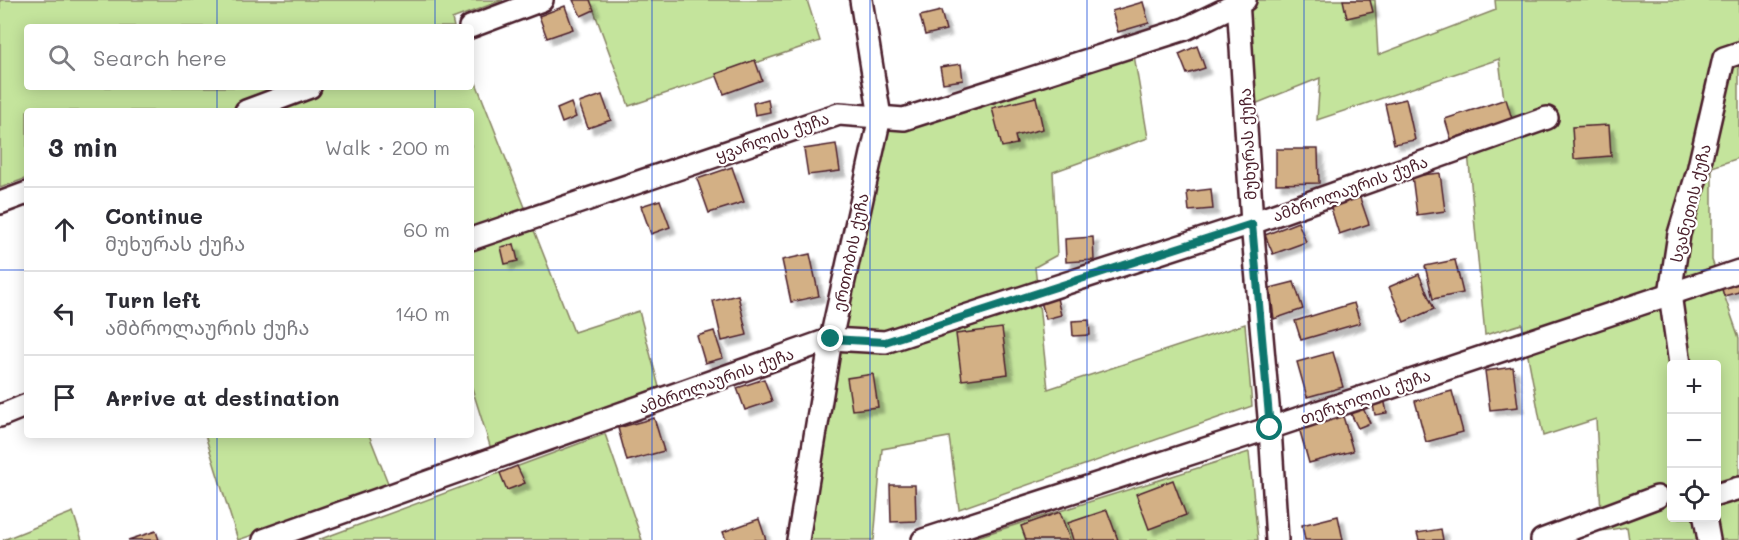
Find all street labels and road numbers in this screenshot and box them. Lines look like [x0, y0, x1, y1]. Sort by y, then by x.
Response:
street label: მუხურას ქუჩა [1234, 87, 1260, 201]
street label: ყვარლის ქუჩა [712, 107, 832, 166]
street label: სვანეთის ქუჩა [1665, 142, 1715, 264]
street label: ამბროლაურის ქუჩა [1270, 150, 1431, 227]
street label: ერთობის ქუჩა [827, 191, 873, 313]
street label: ამბროლაურის ქუჩა [636, 342, 797, 419]
street label: თერჯოლის ქუჩა [1297, 364, 1433, 429]

